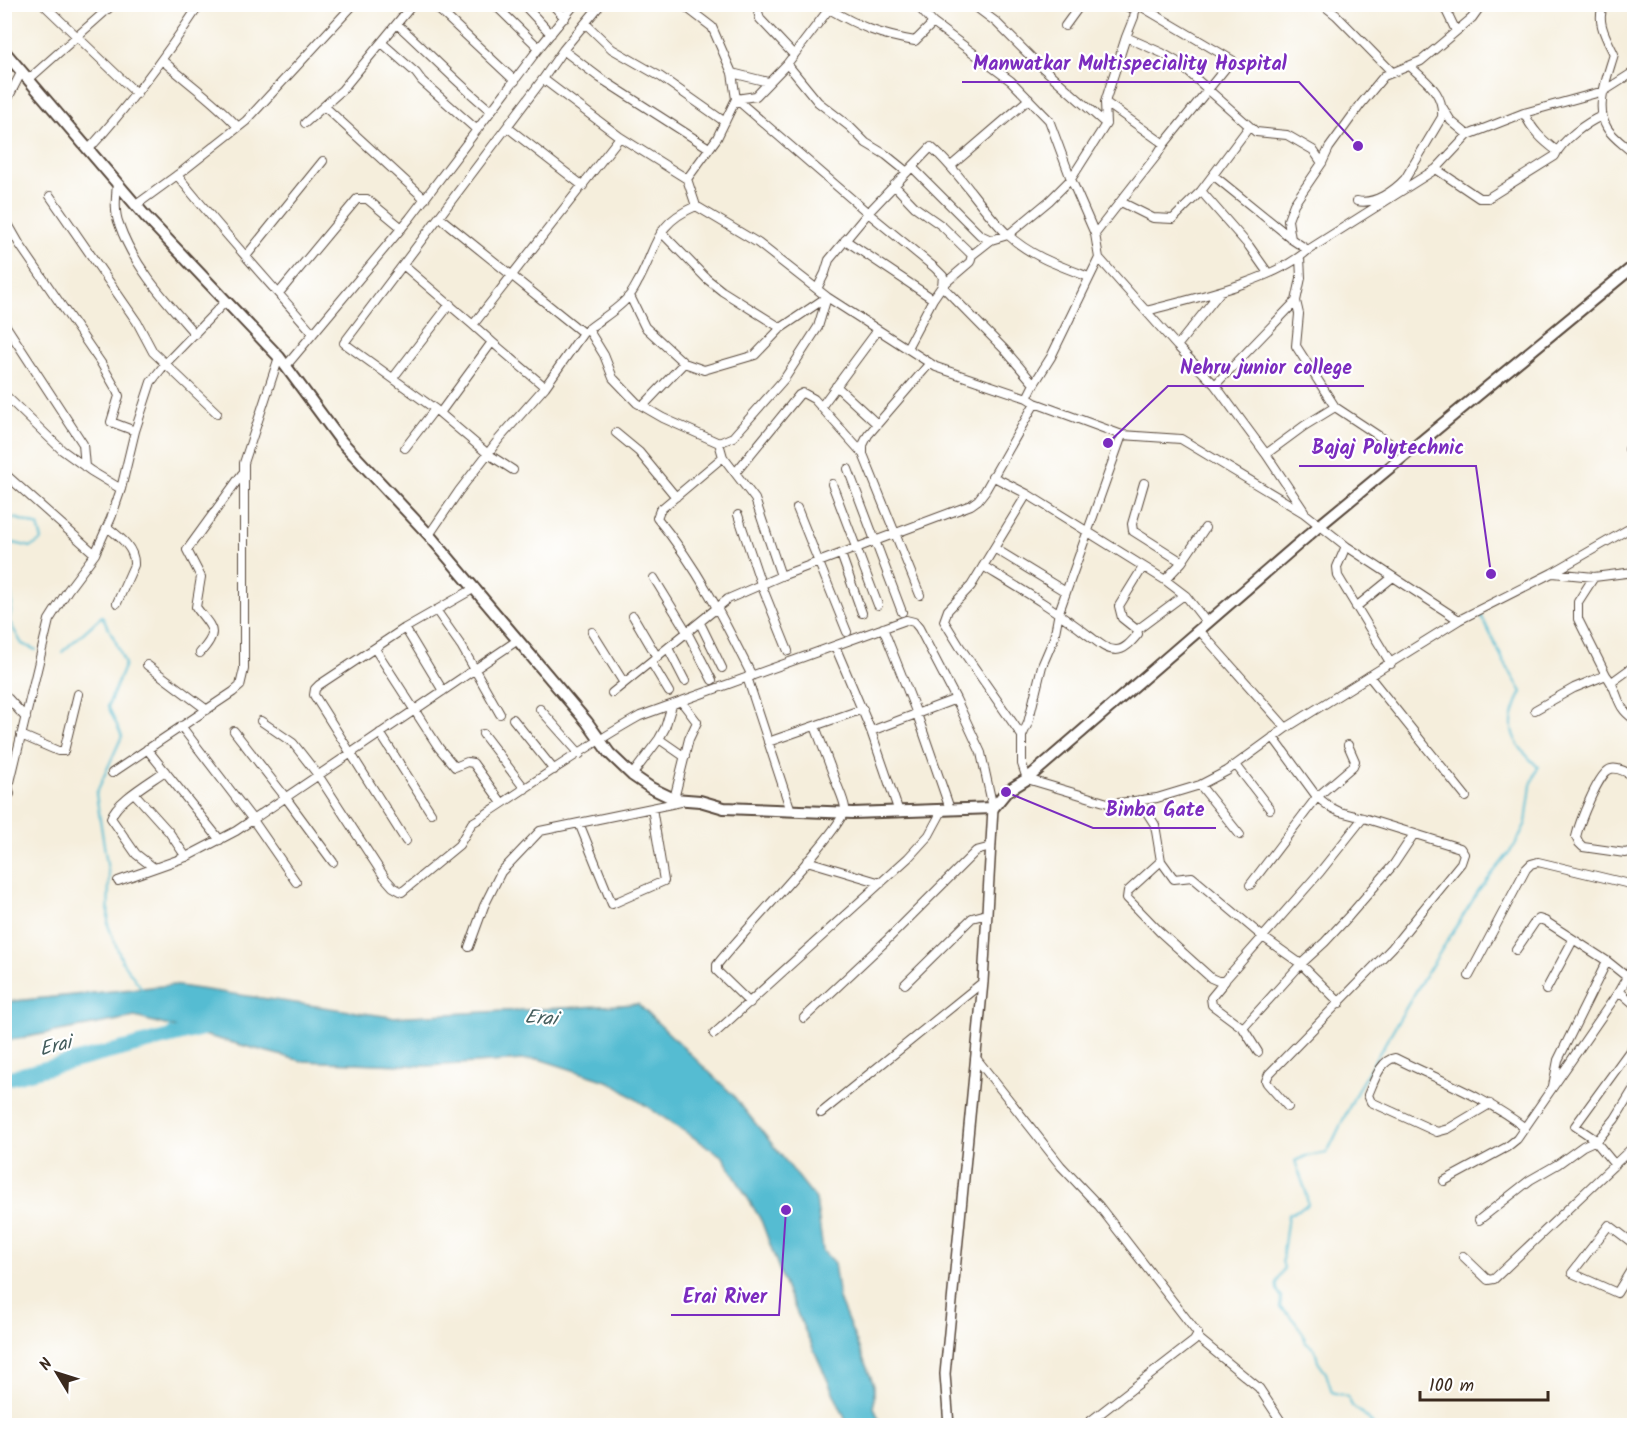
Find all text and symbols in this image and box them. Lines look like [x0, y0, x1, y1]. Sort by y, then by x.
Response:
callout: Manwatkar Multispeciality Hospital [962, 44, 1299, 82]
text: Manwatkar Multispeciality Hospital [973, 49, 1288, 81]
callout: Nehru junior college [1168, 348, 1364, 386]
text: Nehru junior college [1180, 353, 1352, 385]
callout: Bajaj Polytechnic [1299, 428, 1476, 466]
text: Bajaj Polytechnic [1312, 433, 1464, 465]
callout: Binba Gate [1093, 790, 1216, 828]
text: Binba Gate [1106, 795, 1205, 827]
water label: Erai [524, 1002, 562, 1036]
water label: Erai [36, 1026, 79, 1066]
callout: Erai River [671, 1277, 779, 1315]
text: Erai River [683, 1282, 768, 1314]
north arrow [27, 1343, 87, 1403]
text: N [33, 1353, 59, 1376]
scale bar [1420, 1364, 1548, 1402]
text: 100 m [1429, 1372, 1474, 1401]

